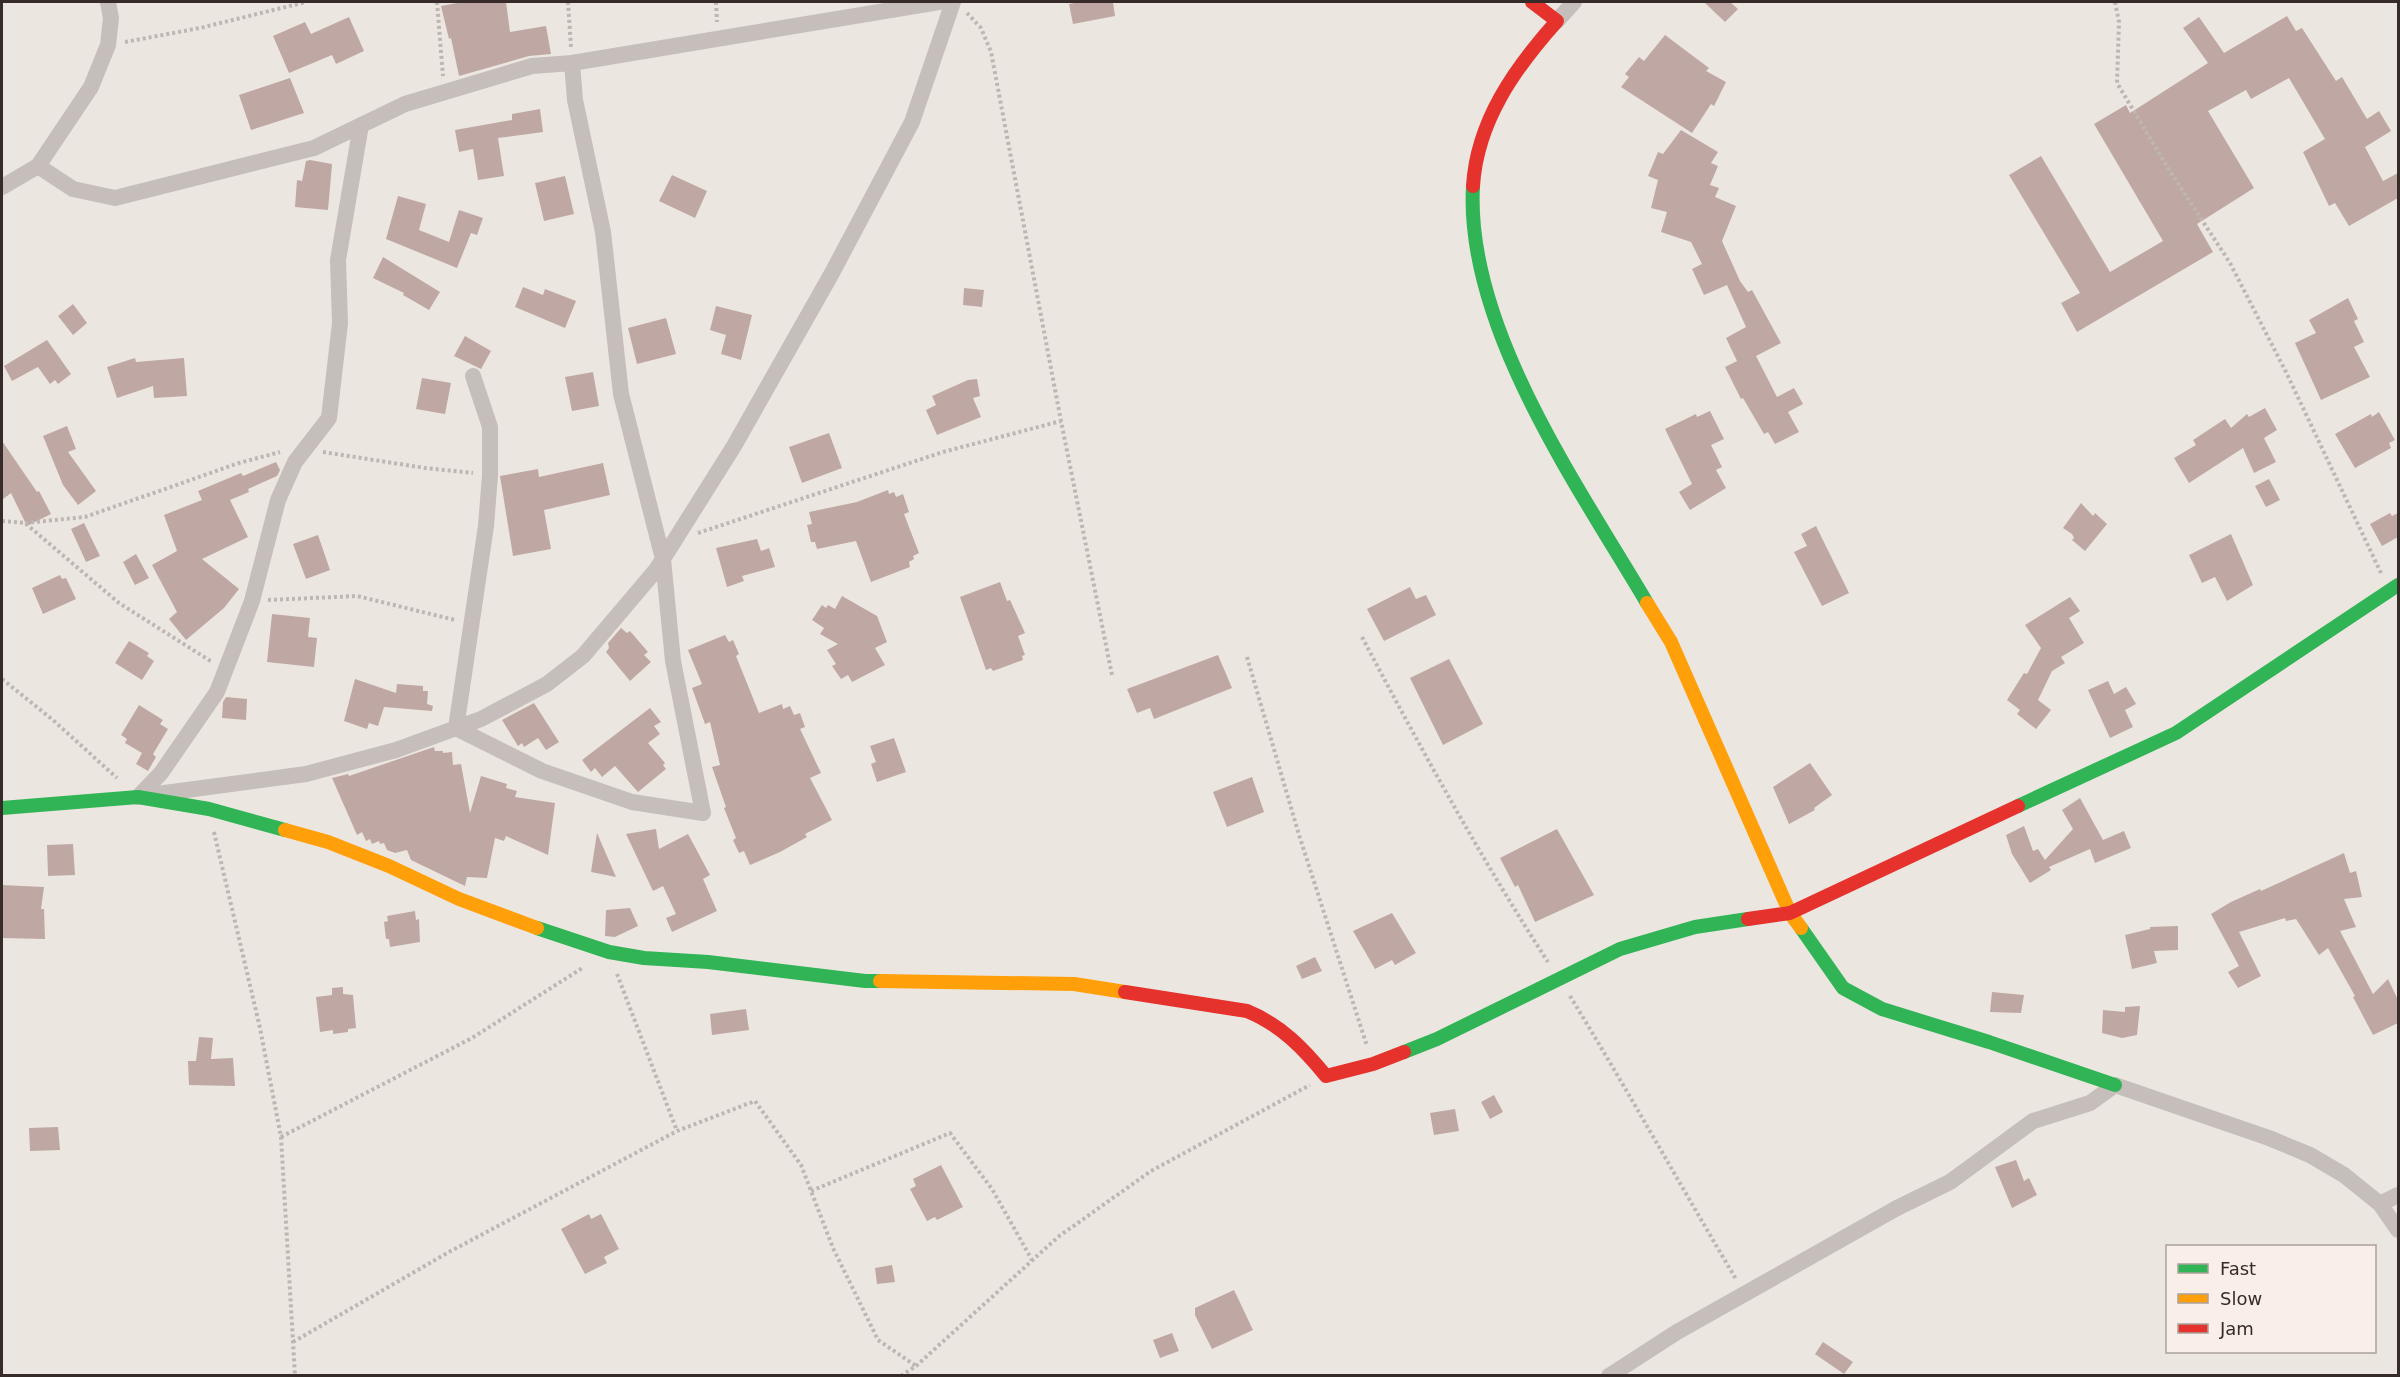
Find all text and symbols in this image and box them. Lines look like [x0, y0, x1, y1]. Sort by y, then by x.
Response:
legend [2166, 1245, 2376, 1353]
text: Fast [2220, 1258, 2256, 1279]
text: Slow [2220, 1288, 2262, 1309]
text: Jam [2219, 1318, 2254, 1339]

